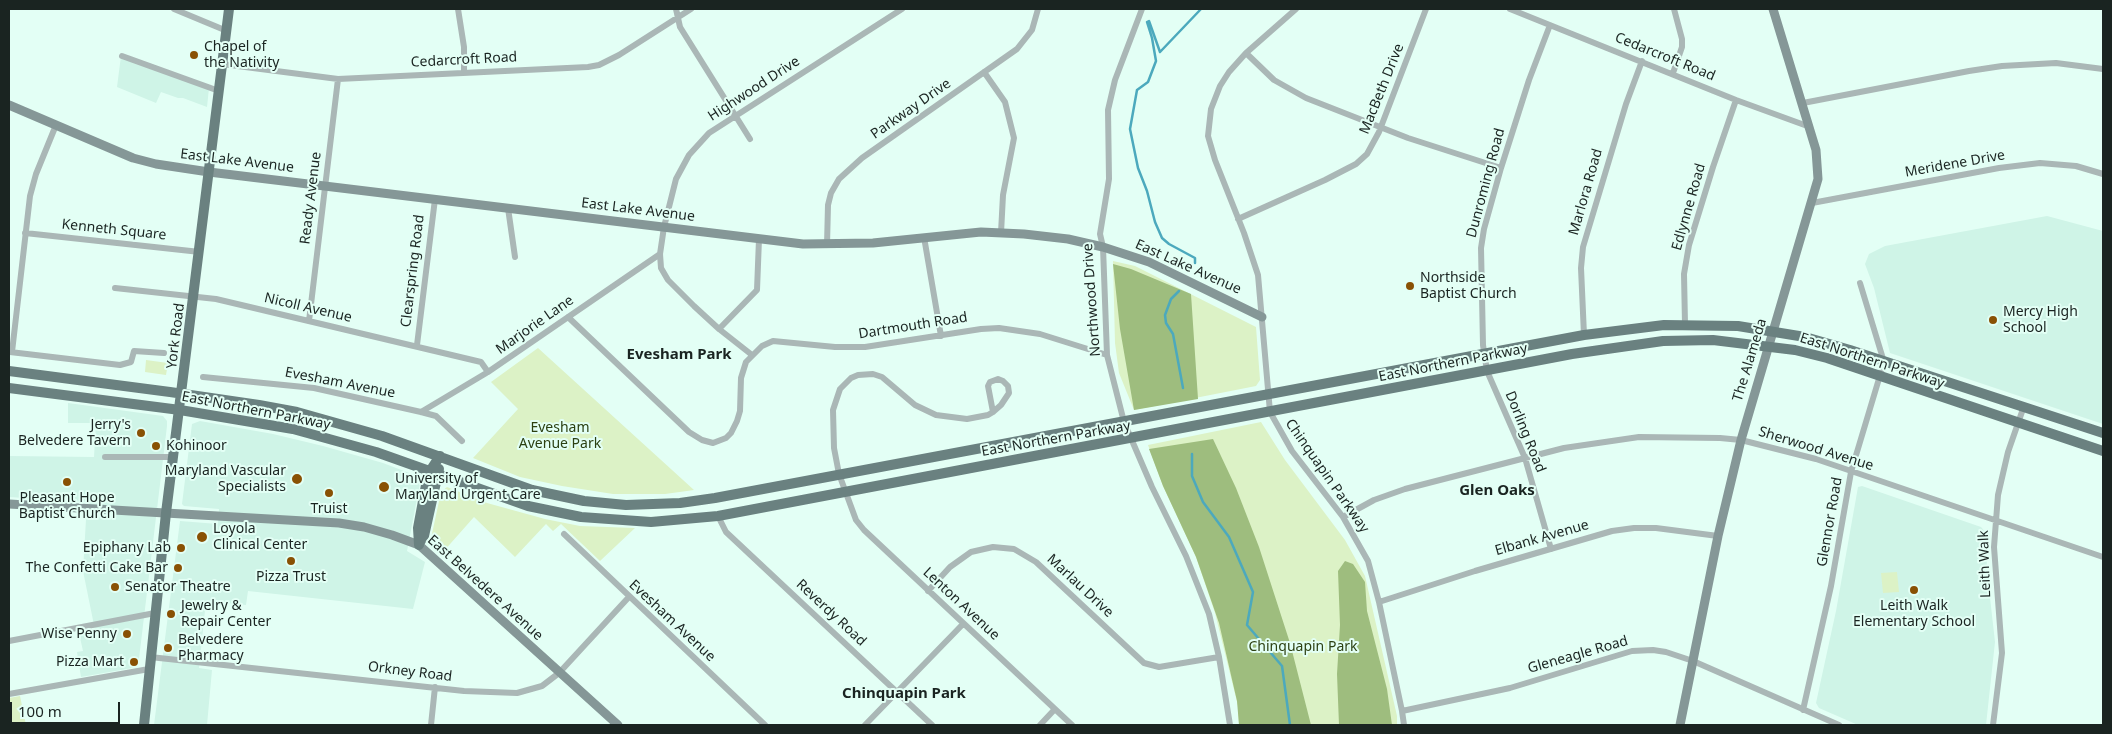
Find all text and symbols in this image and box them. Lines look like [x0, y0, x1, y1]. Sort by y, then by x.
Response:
street label: Cedarcroft Road [1612, 29, 1718, 85]
place label: Chapel of the Nativity [204, 39, 279, 72]
street label: MacBeth Drive [1356, 41, 1408, 137]
marker: Chapel of the Nativity [188, 49, 200, 61]
street label: Cedarcroft Road [410, 49, 518, 71]
street label: Highwood Drive [705, 53, 803, 125]
street label: Parkway Drive [868, 75, 954, 143]
street label: Dunroming Road [1463, 126, 1509, 240]
street label: East Lake Avenue [179, 146, 295, 176]
street label: Marlora Road [1566, 147, 1606, 237]
street label: Meridene Drive [1904, 147, 2006, 181]
street label: Ready Avenue [297, 151, 325, 245]
street label: Edlynne Road [1669, 162, 1709, 252]
street label: East Lake Avenue [580, 195, 696, 225]
street label: Clearspring Road [398, 214, 428, 328]
street label: Kenneth Square [61, 216, 167, 244]
street label: East Lake Avenue [1132, 236, 1244, 298]
street label: Northwood Drive [1080, 243, 1104, 357]
place label: Northside Baptist Church [1420, 270, 1517, 302]
marker: Northside Baptist Church [1404, 280, 1416, 292]
street label: Nicoll Avenue [263, 290, 353, 326]
street label: Marjorie Lane [493, 292, 577, 358]
street label: York Road [164, 302, 188, 370]
place label: Mercy High School [2003, 304, 2078, 336]
street label: Dartmouth Road [857, 309, 969, 343]
marker: Mercy High School [1987, 314, 1999, 326]
street label: The Alameda [1729, 317, 1771, 403]
street label: East Northern Parkway [1798, 330, 1946, 392]
street label: East Northern Parkway [1377, 340, 1529, 386]
district label: Evesham Park [626, 346, 732, 364]
street label: Evesham Avenue [283, 364, 397, 402]
street label: East Northern Parkway [180, 388, 332, 434]
street label: Dorling Road [1501, 389, 1549, 475]
street label: Chinquapin Parkway [1281, 416, 1373, 536]
place label: Jerry's Belvedere Tavern [18, 417, 131, 450]
street label: East Northern Parkway [980, 418, 1132, 460]
park label: Evesham Avenue Park [519, 420, 601, 452]
street label: Sherwood Avenue [1756, 424, 1876, 474]
marker: Jerry's Belvedere Tavern [135, 427, 147, 439]
place label: Kohinoor [166, 438, 227, 454]
marker: Kohinoor [150, 440, 162, 452]
place label: Maryland Vascular Specialists [165, 463, 286, 496]
place label: University of Maryland Urgent Care [395, 471, 541, 504]
marker: Maryland Vascular Specialists [290, 472, 304, 486]
marker: Pleasant Hope Baptist Church [61, 476, 73, 488]
street label: Glennor Road [1814, 476, 1846, 568]
marker: University of Maryland Urgent Care [377, 480, 391, 494]
district label: Glen Oaks [1459, 482, 1535, 500]
marker: Truist [323, 487, 335, 499]
place label: Pleasant Hope Baptist Church [19, 490, 115, 522]
place label: Truist [311, 501, 347, 517]
street label: Elbank Avenue [1493, 517, 1591, 559]
place label: Loyola Clinical Center [213, 521, 307, 554]
marker: Loyola Clinical Center [195, 530, 209, 544]
street label: Leith Walk [1975, 530, 1995, 598]
street label: East Belvedere Avenue [424, 532, 546, 644]
place label: Epiphany Lab [83, 540, 171, 556]
marker: Epiphany Lab [175, 542, 187, 554]
street label: Marlau Drive [1043, 551, 1117, 621]
marker: Pizza Trust [285, 555, 297, 567]
place label: The Confetti Cake Bar [26, 560, 168, 576]
marker: The Confetti Cake Bar [172, 562, 184, 574]
street label: Lenton Avenue [919, 564, 1003, 644]
place label: Pizza Trust [256, 569, 326, 585]
street label: Reverdy Road [792, 576, 870, 650]
street label: Evesham Avenue [625, 577, 719, 665]
place label: Senator Theatre [125, 579, 231, 595]
marker: Senator Theatre [109, 581, 121, 593]
marker: Leith Walk Elementary School [1908, 584, 1920, 596]
place label: Jewelry & Repair Center [181, 598, 271, 630]
place label: Leith Walk Elementary School [1853, 598, 1975, 630]
marker: Jewelry & Repair Center [165, 608, 177, 620]
place label: Wise Penny [41, 626, 117, 642]
marker: Wise Penny [121, 628, 133, 640]
place label: Belvedere Pharmacy [178, 632, 244, 664]
street label: Gleneagle Road [1526, 633, 1630, 677]
park label: Chinquapin Park [1249, 639, 1357, 655]
marker: Belvedere Pharmacy [162, 642, 174, 654]
place label: Pizza Mart [56, 654, 124, 670]
marker: Pizza Mart [128, 656, 140, 668]
street label: Orkney Road [367, 658, 453, 686]
district label: Chinquapin Park [842, 685, 966, 703]
scale bar [12, 692, 122, 724]
text: 100 m [18, 701, 62, 721]

